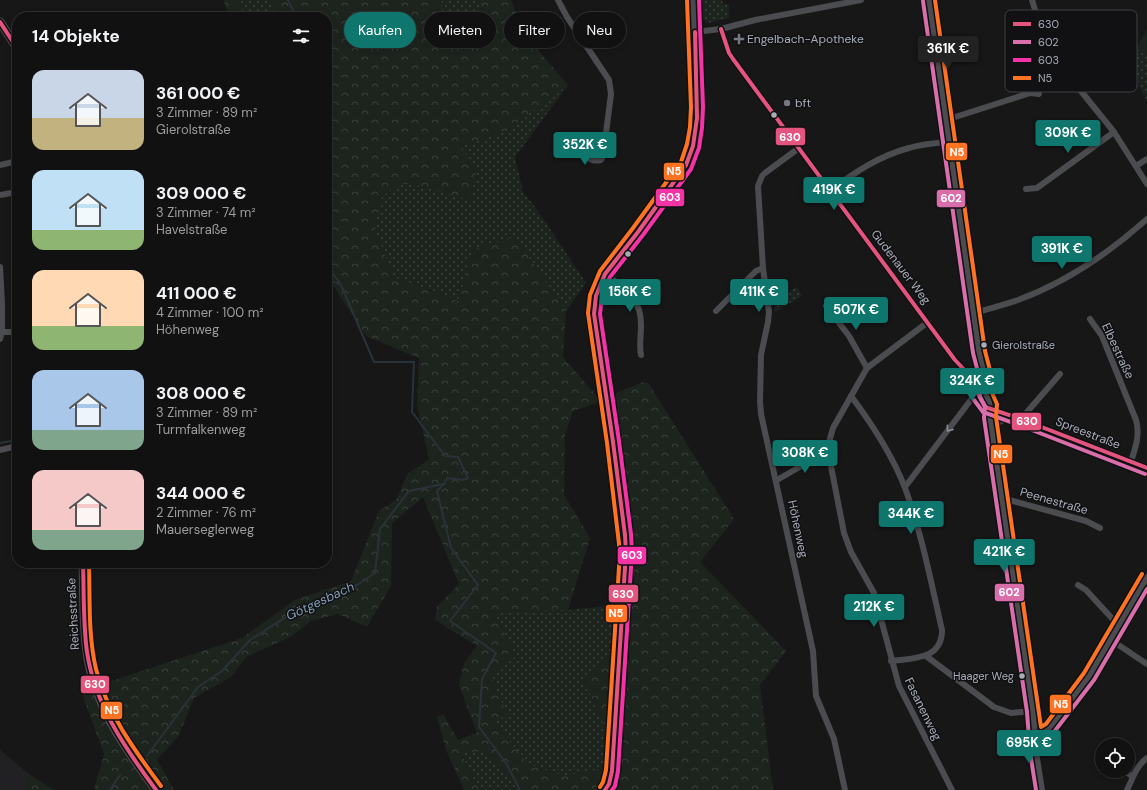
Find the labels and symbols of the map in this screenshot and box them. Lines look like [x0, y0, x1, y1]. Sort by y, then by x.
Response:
legend [1005, 10, 1137, 92]
text: 630 [1038, 17, 1059, 31]
place label: Engelbach-Apotheke [747, 31, 864, 47]
marker: Engelbach-Apotheke [734, 34, 744, 44]
text: 602 [1038, 35, 1059, 49]
pin: 361K € [915, 36, 981, 70]
text: 603 [1038, 53, 1059, 67]
text: N5 [1038, 71, 1053, 85]
place label: bft [795, 95, 812, 111]
marker: bft [782, 98, 792, 108]
unlabelled marker [769, 110, 779, 120]
pin: 309K € [1035, 120, 1101, 154]
line badge: 630 [775, 127, 806, 146]
text: 630 [779, 130, 801, 144]
pin: 352K € [552, 132, 618, 166]
line badge: N5 [945, 142, 968, 161]
text: N5 [950, 145, 965, 159]
line badge: N5 [663, 162, 685, 181]
text: N5 [667, 164, 682, 178]
pin: 419K € [801, 177, 867, 211]
line badge: 603 [655, 188, 685, 207]
line badge: 602 [936, 189, 966, 208]
text: 603 [659, 190, 681, 204]
text: 602 [940, 191, 962, 205]
street label: Gudenauer Weg [868, 226, 935, 308]
pin: 391K € [1029, 236, 1095, 270]
unlabelled marker [623, 249, 633, 259]
pin: 156K € [597, 279, 663, 313]
pin: 411K € [726, 279, 792, 313]
pin: 507K € [823, 297, 889, 331]
street label: Elbestraße [1098, 321, 1138, 382]
place label: Gierolstraße [992, 338, 1055, 352]
marker: Gierolstraße [979, 340, 989, 350]
pin: 324K € [939, 368, 1005, 402]
line badge: 630 [1011, 412, 1042, 431]
street label: Spreestraße [1053, 413, 1123, 453]
text: 630 [1016, 414, 1038, 428]
one-way arrow [947, 424, 954, 431]
pin: 308K € [772, 440, 838, 474]
line badge: N5 [990, 444, 1013, 464]
text: N5 [994, 447, 1009, 461]
street label: Peenestraße [1018, 484, 1090, 518]
street label: Höhenweg [784, 499, 812, 559]
pin: 344K € [878, 501, 944, 535]
pin: 421K € [971, 539, 1037, 573]
line badge: 603 [617, 546, 647, 565]
text: 603 [621, 548, 643, 562]
street label: Reichsstraße [63, 577, 83, 651]
water label: Götgesbach [283, 578, 357, 624]
line badge: 602 [994, 583, 1025, 602]
line badge: 630 [608, 584, 639, 603]
text: 602 [998, 585, 1020, 599]
text: 630 [612, 587, 634, 601]
pin: 212K € [841, 594, 907, 628]
line badge: N5 [605, 604, 628, 623]
text: N5 [609, 606, 624, 620]
place label: Haager Weg [953, 669, 1014, 683]
marker: Haager Weg [1017, 671, 1027, 681]
line badge: 630 [80, 675, 110, 694]
street label: Fasanenweg [901, 675, 945, 743]
text: 630 [84, 677, 106, 691]
line badge: N5 [1049, 694, 1072, 714]
text: N5 [1054, 697, 1069, 711]
line badge: N5 [100, 701, 123, 720]
text: N5 [105, 703, 120, 717]
pin: 695K € [996, 730, 1062, 764]

